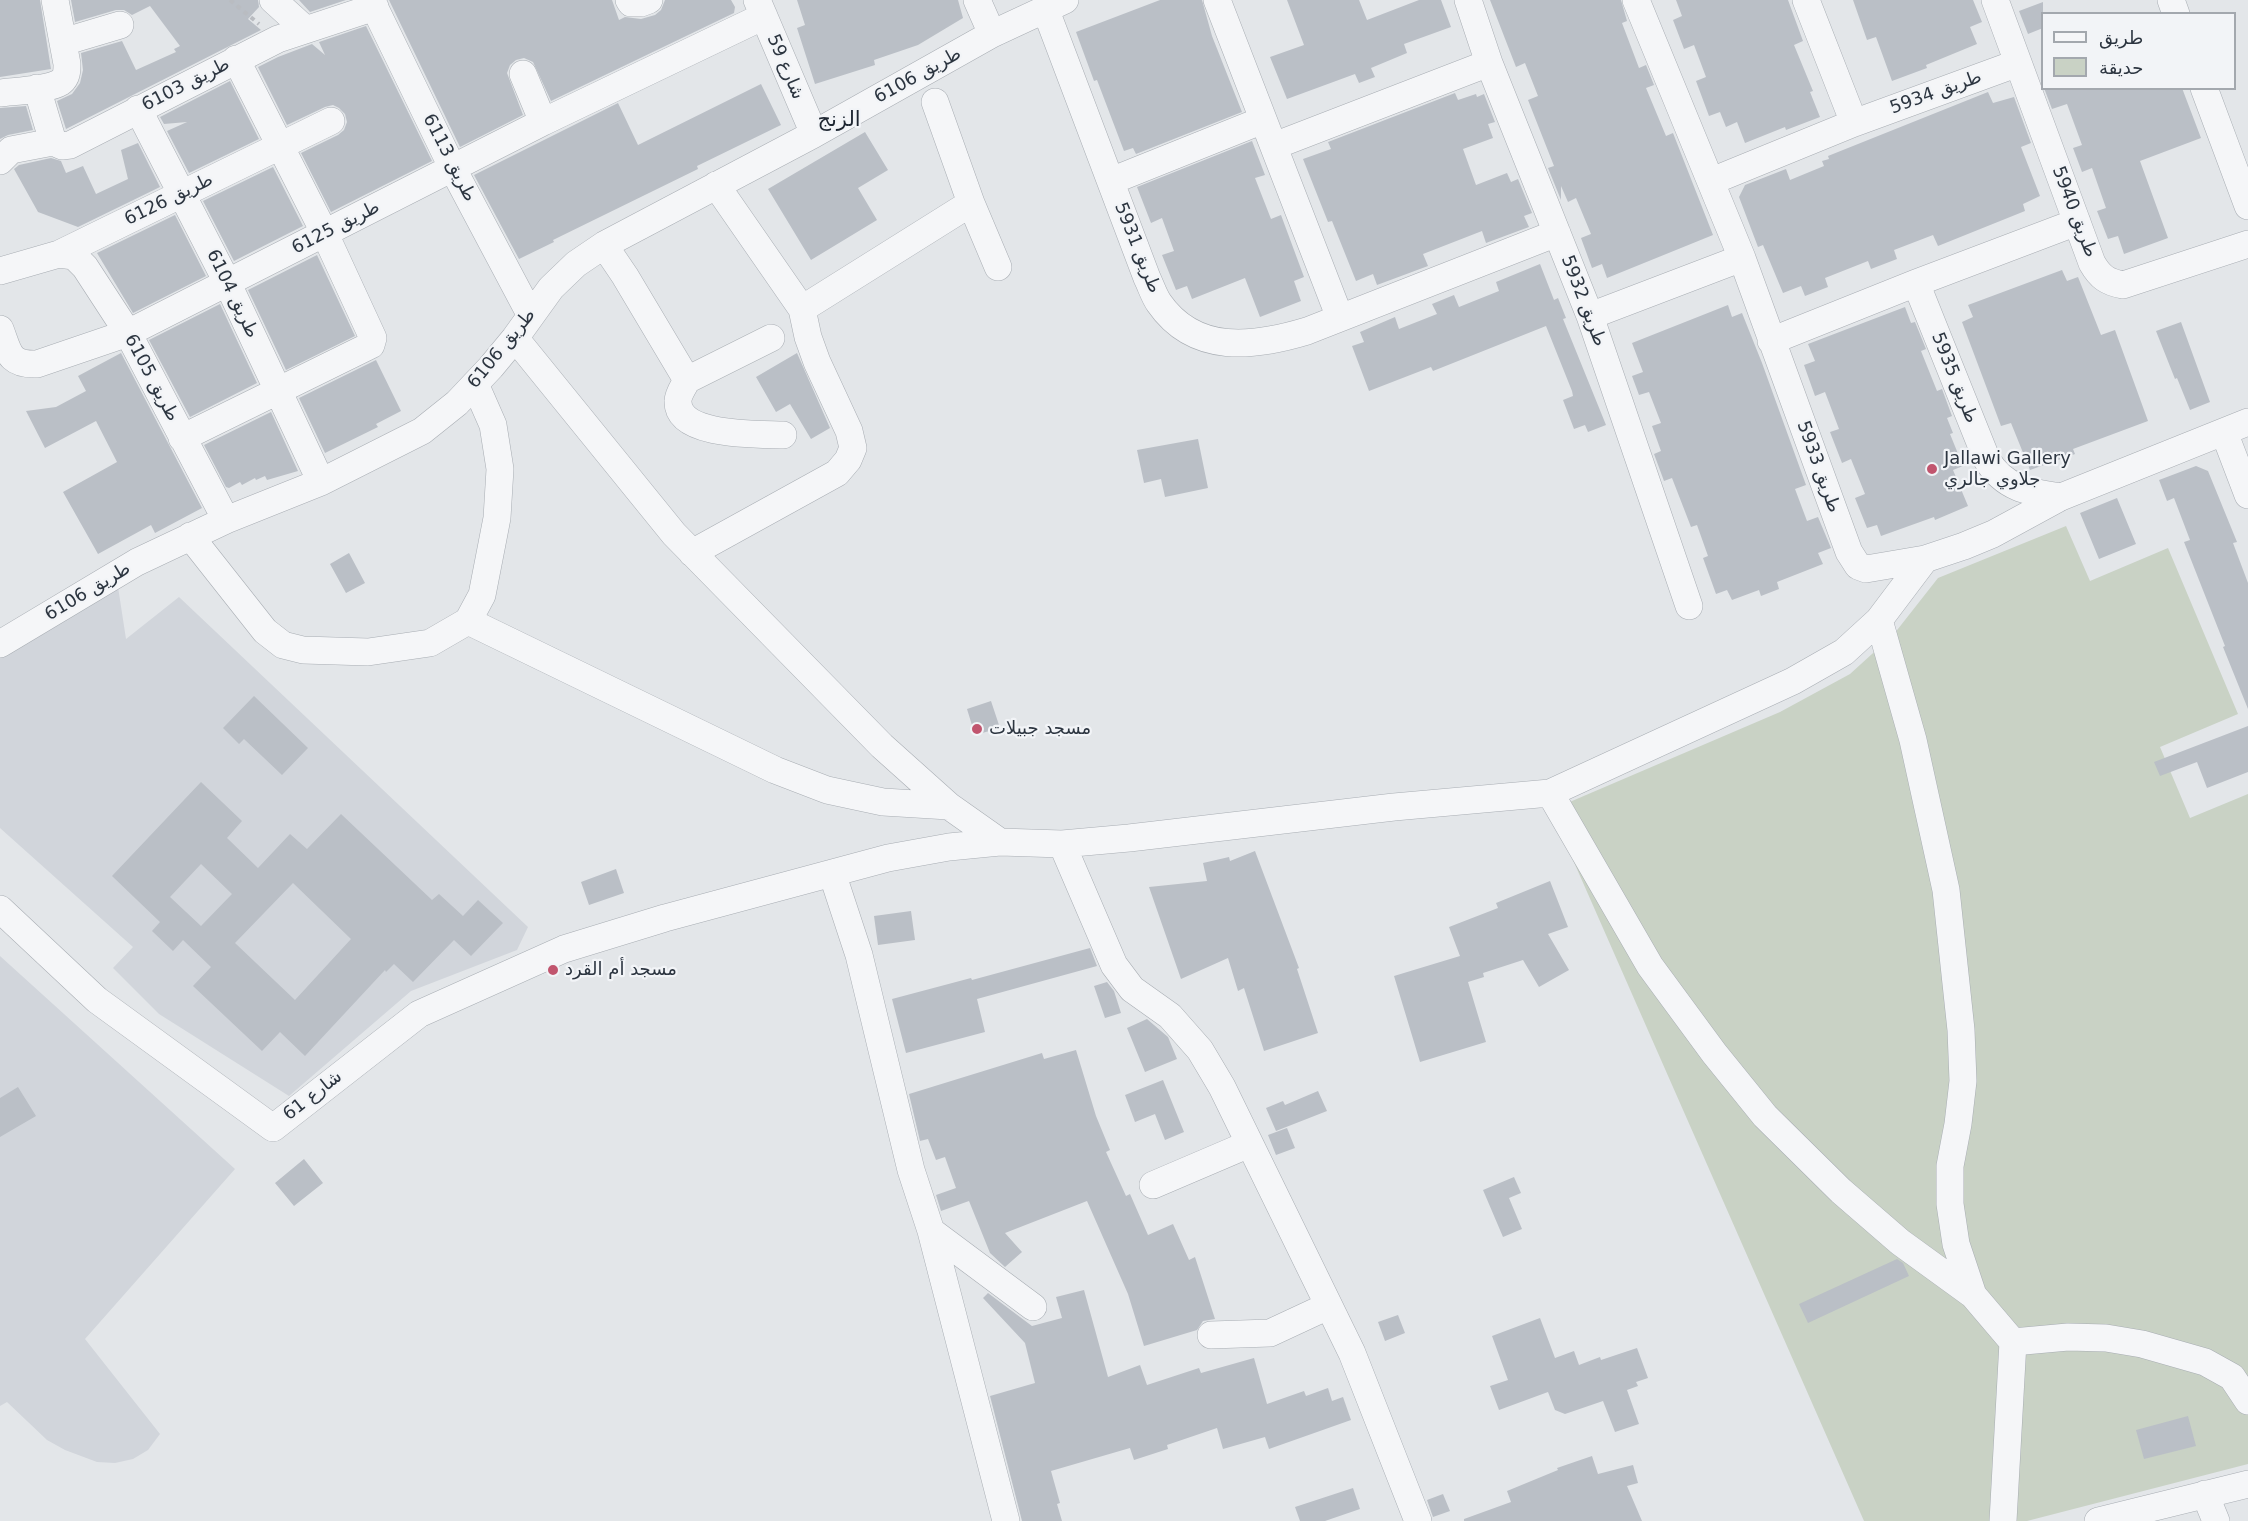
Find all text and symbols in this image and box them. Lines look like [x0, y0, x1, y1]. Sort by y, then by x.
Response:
legend [2041, 12, 2236, 90]
text: طريق [2099, 27, 2143, 48]
street label: شارع 59 [762, 31, 808, 103]
street label: طريق 6106 [871, 43, 965, 109]
street label: طريق 6103 [138, 54, 234, 116]
text: حديقة [2099, 57, 2143, 78]
street label: طريق 5934 [1887, 66, 1985, 120]
district label: الزنج [817, 108, 861, 134]
street label: طريق 6113 [418, 110, 480, 206]
street label: طريق 5940 [2047, 163, 2101, 261]
street label: طريق 6126 [121, 169, 217, 231]
street label: طريق 6125 [288, 197, 384, 259]
street label: طريق 5931 [1109, 200, 1165, 296]
street label: طريق 6104 [201, 246, 263, 342]
street label: طريق 5932 [1556, 252, 1610, 350]
street label: طريق 6106 [463, 305, 541, 393]
street label: طريق 5935 [1926, 330, 1982, 426]
street label: طريق 6105 [119, 331, 183, 425]
street label: طريق 5933 [1791, 418, 1845, 516]
place label: Jallawi Gallery جلاوي جالري [1944, 448, 2071, 490]
marker: Jallawi Gallery جلاوي جالري [1925, 462, 1939, 476]
street label: طريق 6106 [41, 558, 135, 626]
place label: مسجد جبيلات [989, 718, 1091, 740]
marker: مسجد جبيلات [970, 722, 984, 736]
place label: مسجد أم القرد [565, 959, 677, 981]
marker: مسجد أم القرد [546, 963, 560, 977]
street label: شارع 61 [279, 1066, 347, 1126]

